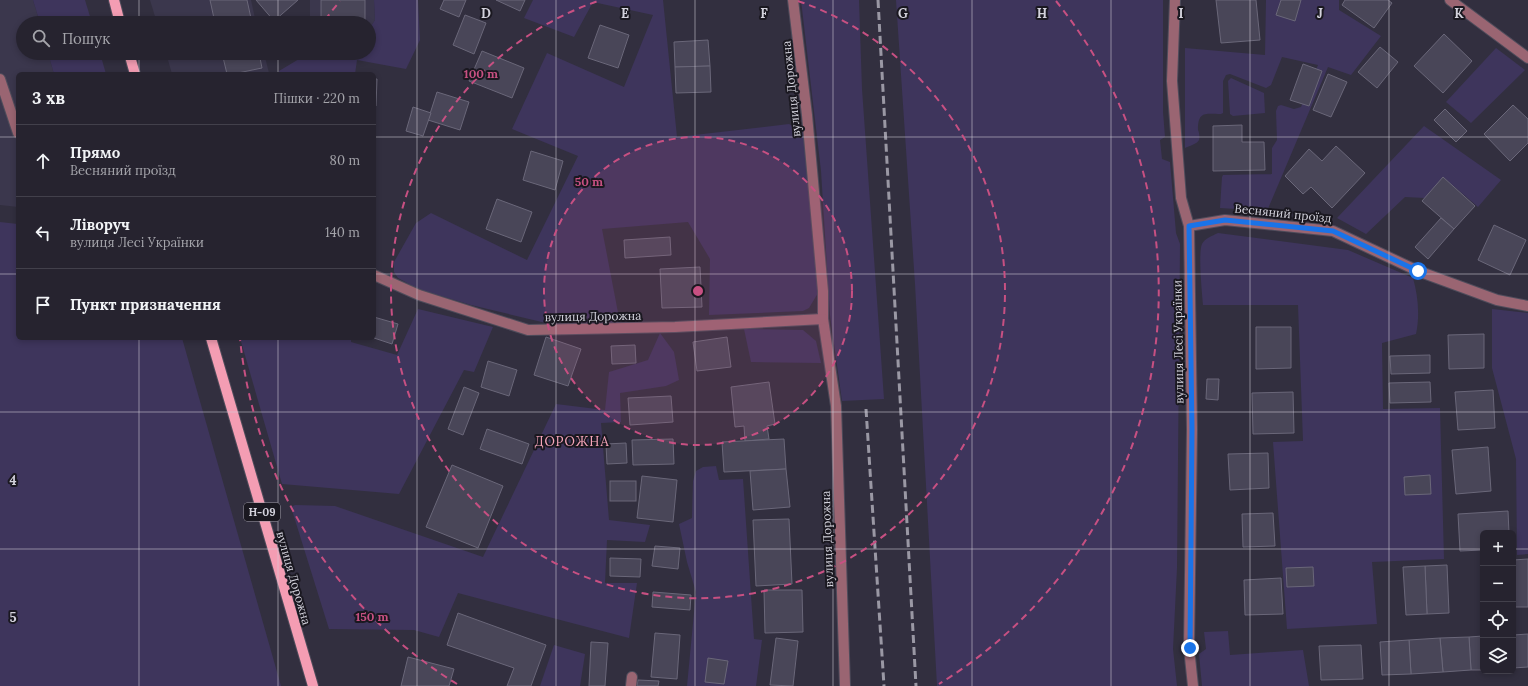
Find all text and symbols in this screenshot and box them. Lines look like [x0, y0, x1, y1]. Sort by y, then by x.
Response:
text: D [481, 5, 491, 22]
text: E [621, 5, 629, 22]
text: F [760, 5, 768, 22]
text: G [898, 5, 908, 22]
text: H [1037, 5, 1047, 22]
text: I [1178, 5, 1184, 22]
text: J [1317, 5, 1323, 22]
text: K [1454, 5, 1464, 22]
search box [16, 16, 376, 60]
icon: search [30, 27, 52, 49]
text: Пошук [62, 29, 110, 48]
street label: вулиця Дорожна [778, 40, 804, 138]
text: 100 m [464, 66, 498, 81]
text: 3 хв [32, 87, 65, 109]
text: Пішки · 220 m [273, 90, 360, 107]
text: Прямо [70, 143, 120, 162]
icon: ahead [32, 150, 54, 172]
text: 80 m [330, 152, 360, 169]
text: Весняний проїзд [70, 162, 176, 179]
text: 50 m [575, 174, 603, 189]
street label: Весняний проїзд [1234, 200, 1332, 226]
text: Ліворуч [70, 215, 130, 234]
icon: left [32, 222, 54, 244]
text: 140 m [325, 224, 360, 241]
text: вулиця Лесі Українки [70, 234, 204, 251]
route start [1409, 262, 1427, 280]
street label: вулиця Лесі Українки [1169, 280, 1187, 404]
centre of rings [691, 284, 705, 298]
icon: arrive [32, 294, 54, 316]
text: Пункт призначення [70, 295, 221, 314]
street label: вулиця Дорожна [545, 308, 641, 324]
district label: ДОРОЖНА [534, 433, 610, 450]
text: 4 [9, 472, 17, 489]
street label: вулиця Дорожна [818, 490, 836, 588]
road number: Н-09 [244, 503, 280, 521]
street label: вулиця Дорожна [273, 529, 315, 627]
map controls [1480, 530, 1516, 674]
button: + [1480, 530, 1516, 566]
button: − [1480, 566, 1516, 602]
button: locate [1480, 602, 1516, 638]
text: 5 [9, 609, 17, 626]
text: 150 m [355, 609, 389, 624]
button: layers [1480, 638, 1516, 674]
route end [1181, 639, 1199, 657]

